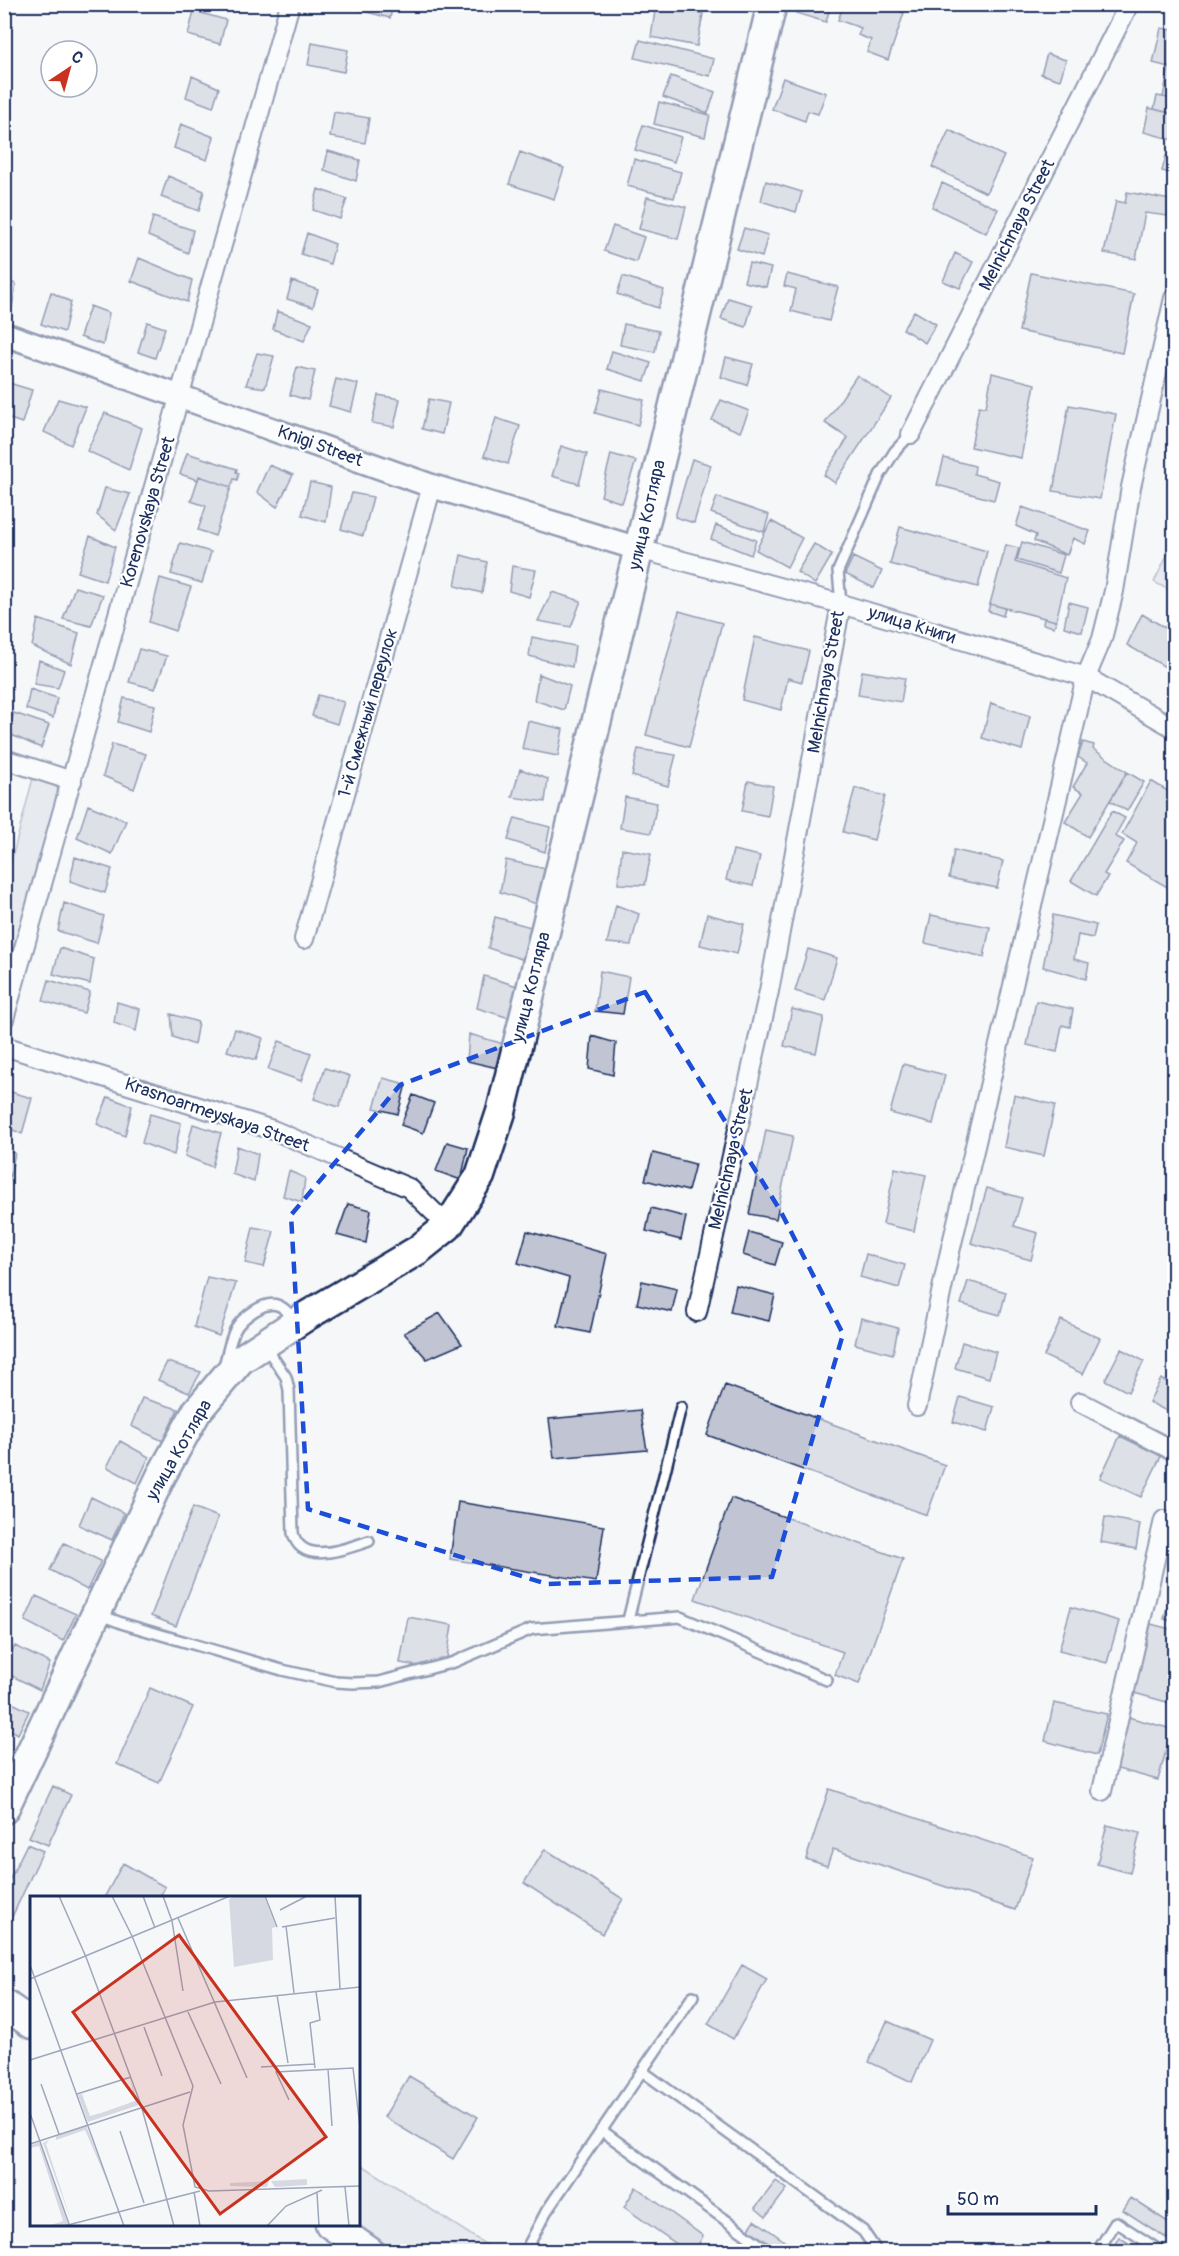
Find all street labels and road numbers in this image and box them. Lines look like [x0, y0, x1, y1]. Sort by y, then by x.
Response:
street label: Melnichnaya Street [974, 155, 1060, 295]
street label: Knigi Street [274, 420, 367, 472]
street label: Korenovskaya Street [115, 433, 181, 590]
street label: улица Котляра [623, 458, 671, 573]
street label: улица Книги [865, 601, 959, 649]
street label: Melnichnaya Street [802, 608, 850, 755]
street label: 1-й Смежный переулок [333, 626, 403, 800]
street label: улица Котляра [506, 930, 556, 1045]
street label: Krasnoarmeyskaya Street [122, 1073, 313, 1158]
street label: Melnichnaya Street [704, 1085, 759, 1232]
street label: улица Котляра [140, 1396, 217, 1505]

